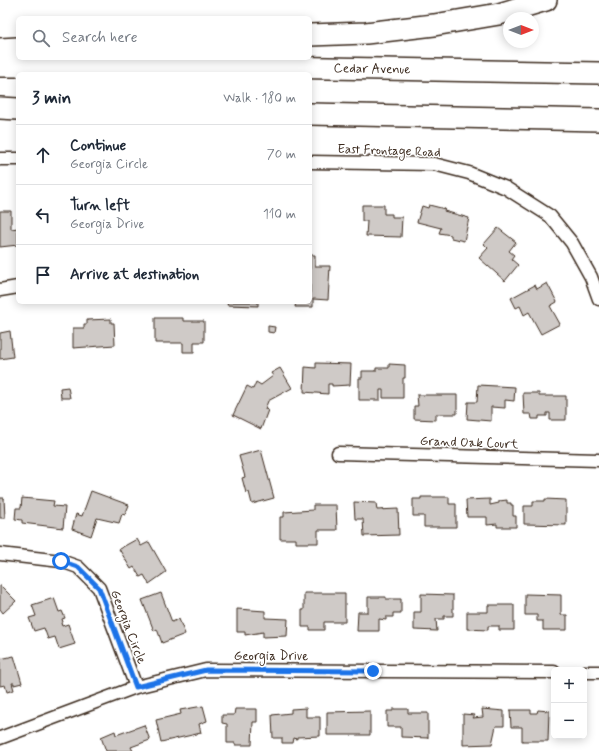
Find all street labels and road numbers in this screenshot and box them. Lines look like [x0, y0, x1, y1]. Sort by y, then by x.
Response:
street label: Cedar Avenue [333, 60, 411, 78]
street label: East Frontage Road [337, 141, 441, 162]
street label: Grand Oak Court [420, 433, 519, 453]
street label: Georgia Circle [105, 587, 150, 667]
street label: Georgia Drive [234, 648, 308, 666]

